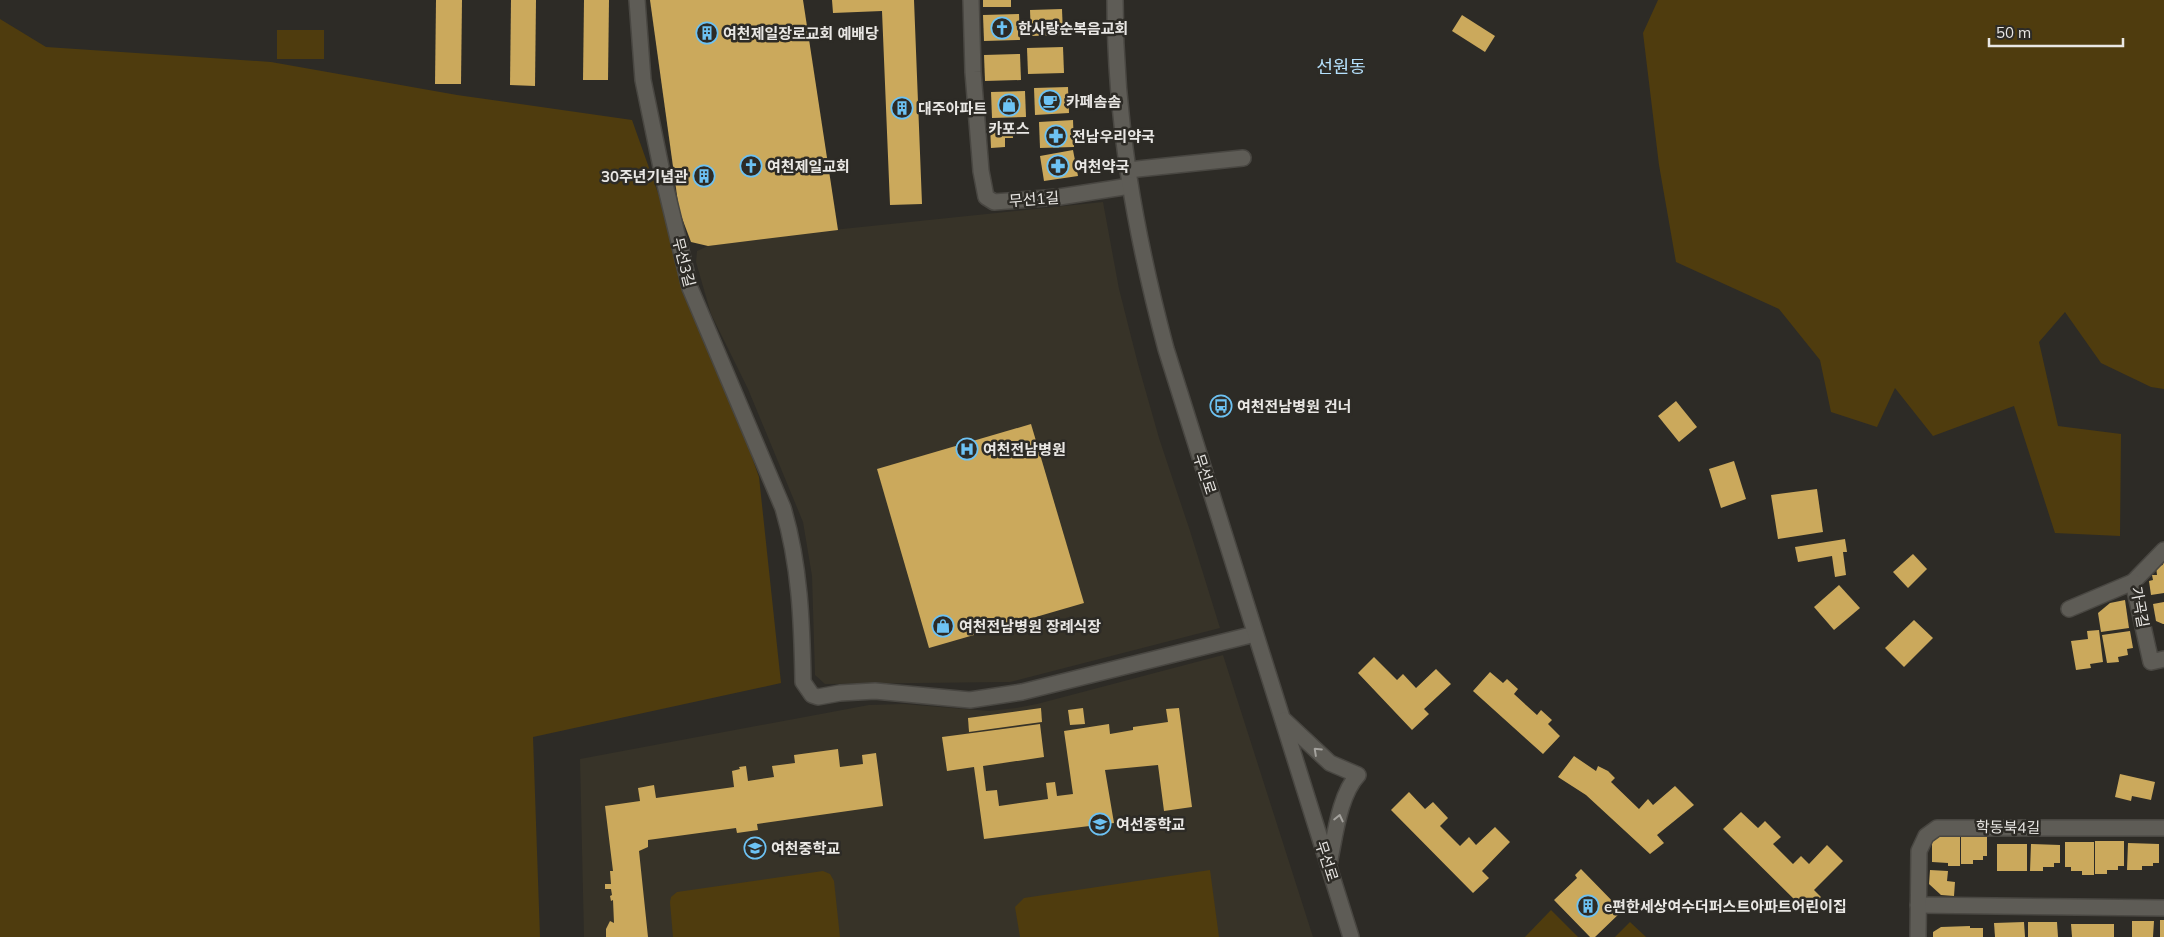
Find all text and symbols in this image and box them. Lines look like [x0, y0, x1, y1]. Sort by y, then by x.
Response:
scale bar [1989, 15, 2123, 47]
church icon: 한사랑순복음교회 [990, 16, 1014, 40]
place label: 한사랑순복음교회 [1018, 19, 1128, 38]
building icon: 여천제일장로교회 예배당 [695, 21, 719, 45]
text: 50 m [1996, 23, 2031, 42]
place label: 여천제일장로교회 예배당 [723, 24, 879, 43]
district label: 선원동 [1316, 55, 1366, 78]
cafe icon: 카페솜솜 [1038, 89, 1062, 113]
place label: 카페솜솜 [1066, 92, 1121, 111]
shop icon: 카포스 [997, 93, 1021, 117]
building icon: 대주아파트 [890, 96, 914, 120]
place label: 대주아파트 [918, 99, 987, 118]
place label: 카포스 [988, 119, 1030, 138]
pharmacy icon: 전남우리약국 [1044, 124, 1068, 148]
place label: 전남우리약국 [1072, 127, 1155, 146]
church icon: 여천제일교회 [739, 154, 763, 178]
pharmacy icon: 여천약국 [1046, 154, 1070, 178]
place label: 여천제일교회 [767, 157, 850, 176]
place label: 여천약국 [1074, 157, 1129, 176]
building icon: 30주년기념관 [692, 164, 716, 188]
place label: 30주년기념관 [601, 167, 688, 186]
street label: 무선1길 [1008, 188, 1060, 210]
street label: 무선3길 [669, 235, 699, 289]
bus stop icon: 여천전남병원 건너 [1209, 394, 1233, 418]
place label: 여천전남병원 건너 [1237, 397, 1352, 416]
hospital icon: 여천전남병원 [955, 437, 979, 461]
place label: 여천전남병원 [983, 440, 1066, 459]
street label: 무선로 [1190, 451, 1220, 497]
street label: 가곡길 [2127, 585, 2153, 629]
shop icon: 여천전남병원 장례식장 [931, 614, 955, 638]
place label: 여천전남병원 장례식장 [959, 617, 1101, 636]
one-way arrow [1313, 748, 1322, 757]
school or university icon: 여선중학교 [1088, 812, 1112, 836]
one-way arrow [1333, 814, 1344, 823]
place label: 여선중학교 [1116, 815, 1185, 834]
street label: 학동북4길 [1976, 817, 2040, 837]
school or university icon: 여천중학교 [743, 836, 767, 860]
street label: 무선로 [1312, 838, 1342, 884]
place label: 여천중학교 [771, 839, 840, 858]
building icon: e편한세상여수더퍼스트아파트어린이집 [1576, 894, 1600, 918]
place label: e편한세상여수더퍼스트아파트어린이집 [1604, 897, 1847, 916]

